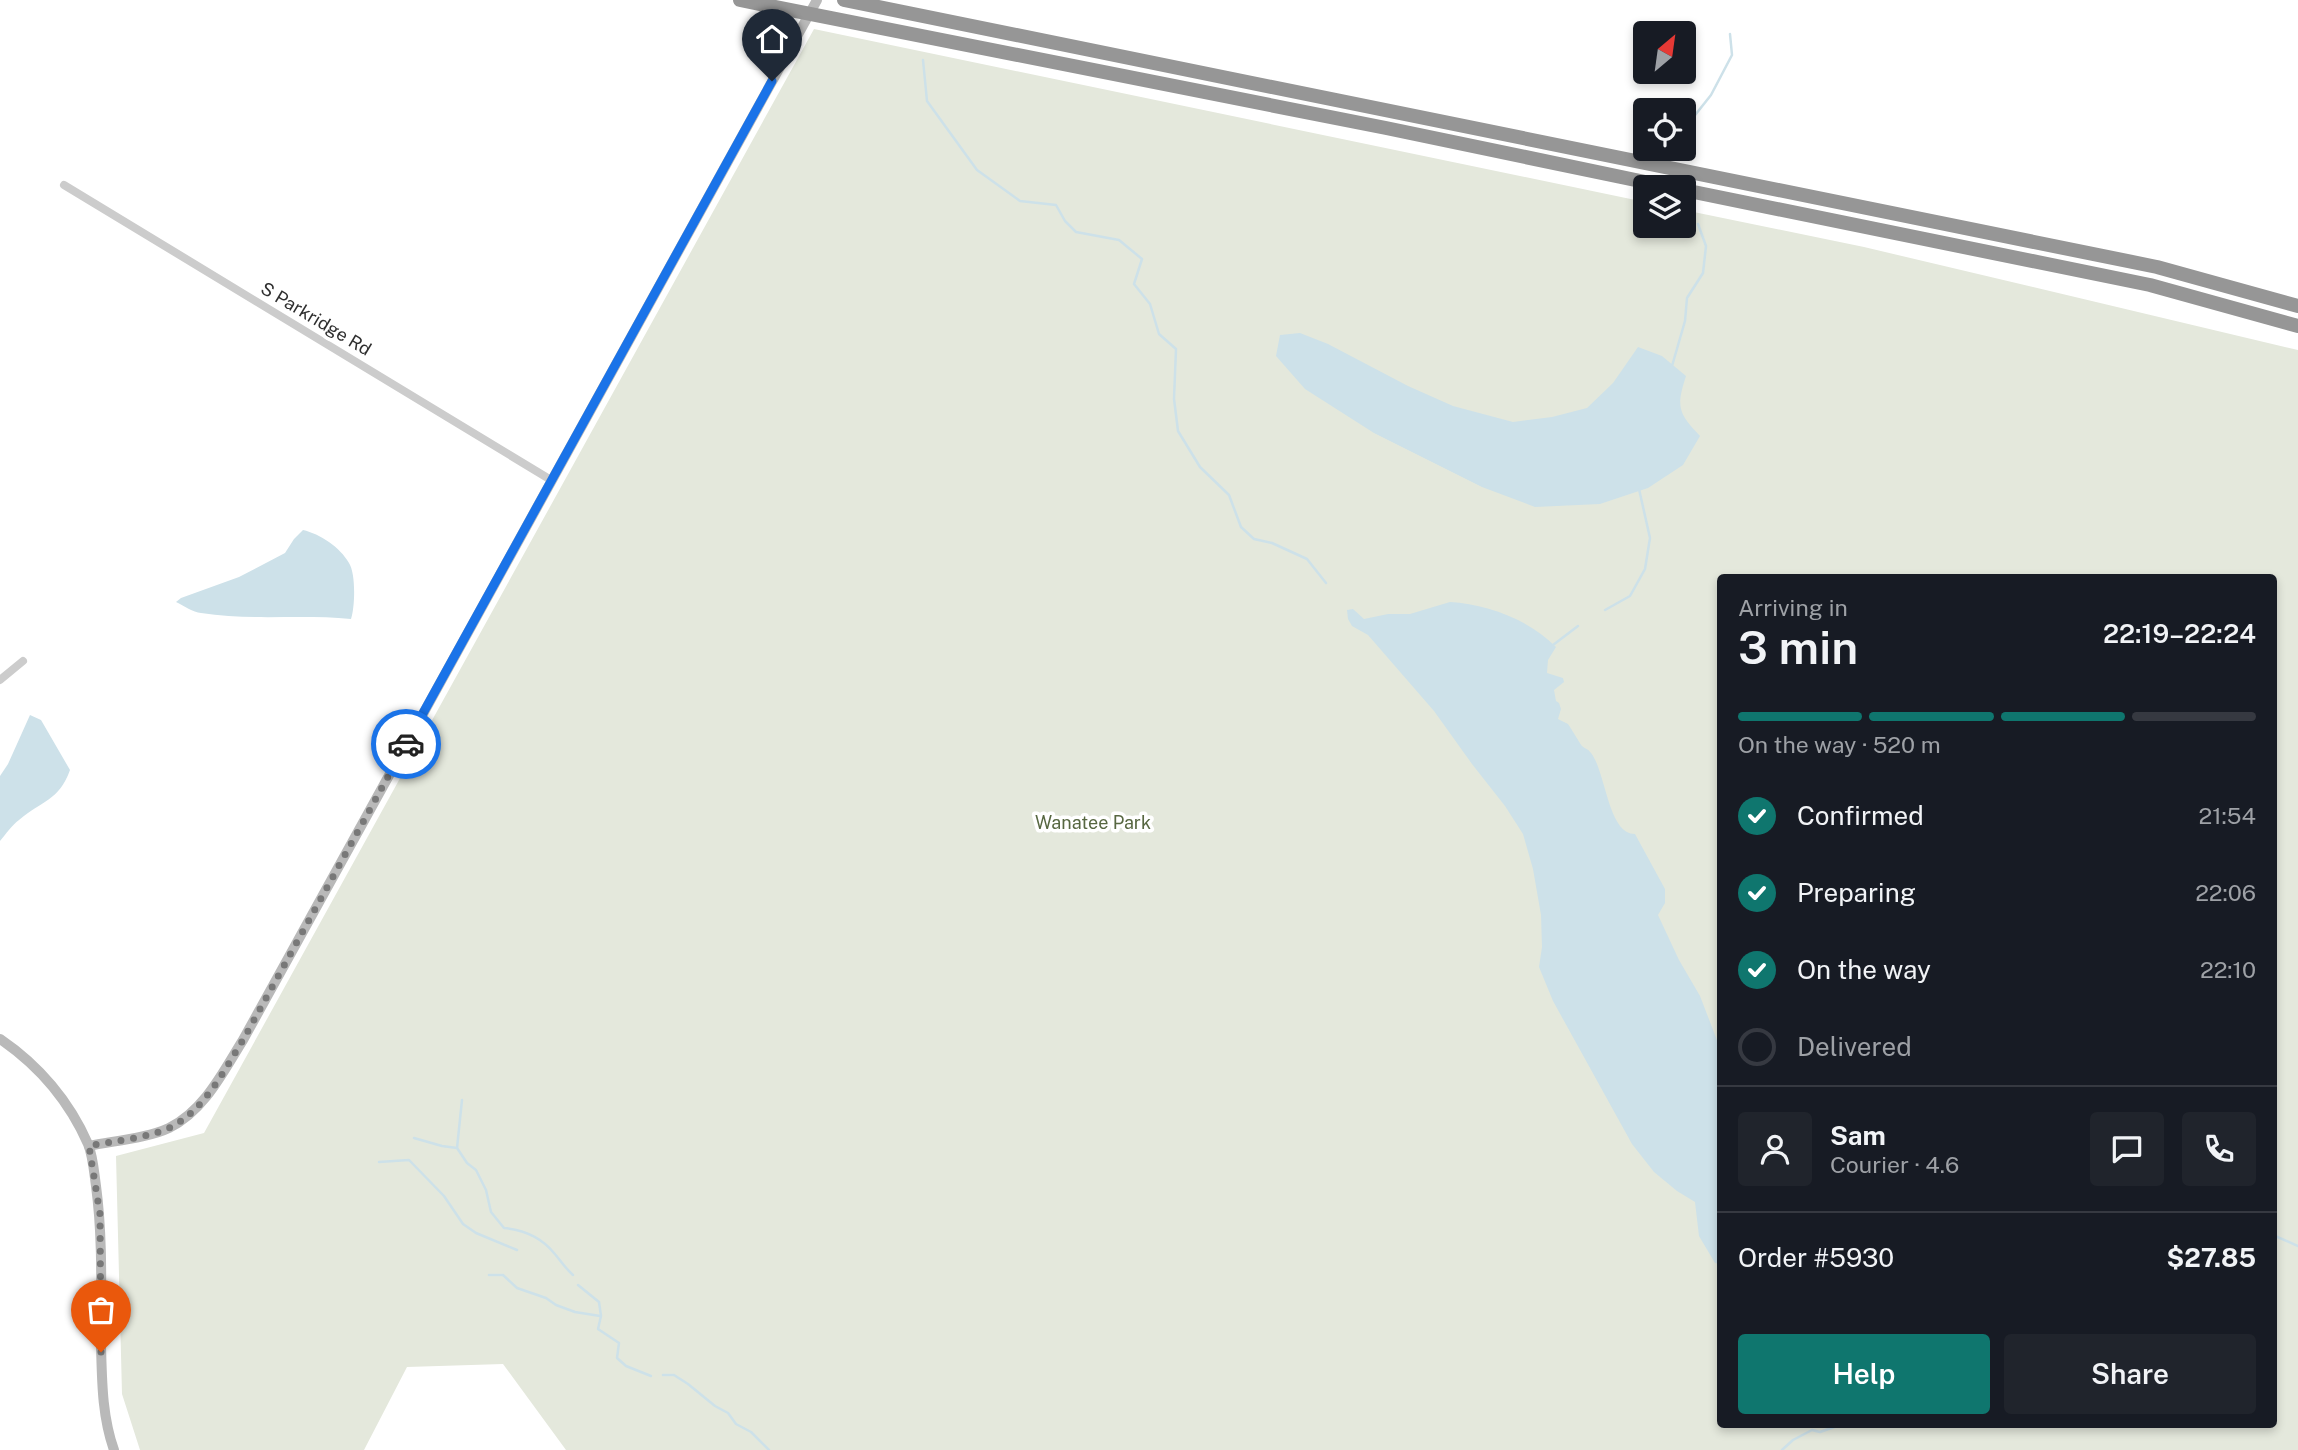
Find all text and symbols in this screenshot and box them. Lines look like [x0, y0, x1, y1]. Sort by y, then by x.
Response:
pin [742, 9, 802, 81]
icon: home [753, 20, 791, 58]
north arrow [1633, 21, 1696, 84]
map controls [1633, 21, 1696, 238]
button: locate [1633, 98, 1696, 161]
button: layers [1633, 175, 1696, 238]
street label: S Parkridge Rd [257, 277, 375, 360]
text: Arriving in [1738, 594, 1848, 621]
text: 22:19–22:24 [2103, 618, 2256, 649]
text: 3 min [1738, 620, 1858, 674]
courier [371, 709, 441, 779]
icon: car [387, 725, 425, 763]
text: On the way · 520 m [1738, 731, 1941, 758]
icon: check [1738, 797, 1776, 835]
text: Confirmed [1797, 800, 1924, 831]
text: 21:54 [2199, 802, 2256, 829]
park label: Wanatee Park [1035, 812, 1151, 833]
icon: check [1738, 874, 1776, 912]
text: Preparing [1797, 877, 1916, 908]
text: 22:06 [2195, 879, 2256, 906]
icon: check [1738, 951, 1776, 989]
text: On the way [1797, 954, 1931, 985]
text: 22:10 [2200, 956, 2256, 983]
text: Delivered [1797, 1031, 1912, 1062]
button: person [1738, 1112, 1812, 1186]
button: chat [2090, 1112, 2164, 1186]
button: phone [2182, 1112, 2256, 1186]
text: Sam [1830, 1120, 1886, 1151]
text: Courier · 4.6 [1830, 1151, 1959, 1178]
text: Order #5930 [1738, 1242, 1894, 1273]
text: $27.85 [2166, 1242, 2256, 1273]
pin [71, 1280, 131, 1352]
icon: bag [82, 1291, 120, 1329]
button: Help [1738, 1334, 1990, 1414]
button: Share [2004, 1334, 2256, 1414]

